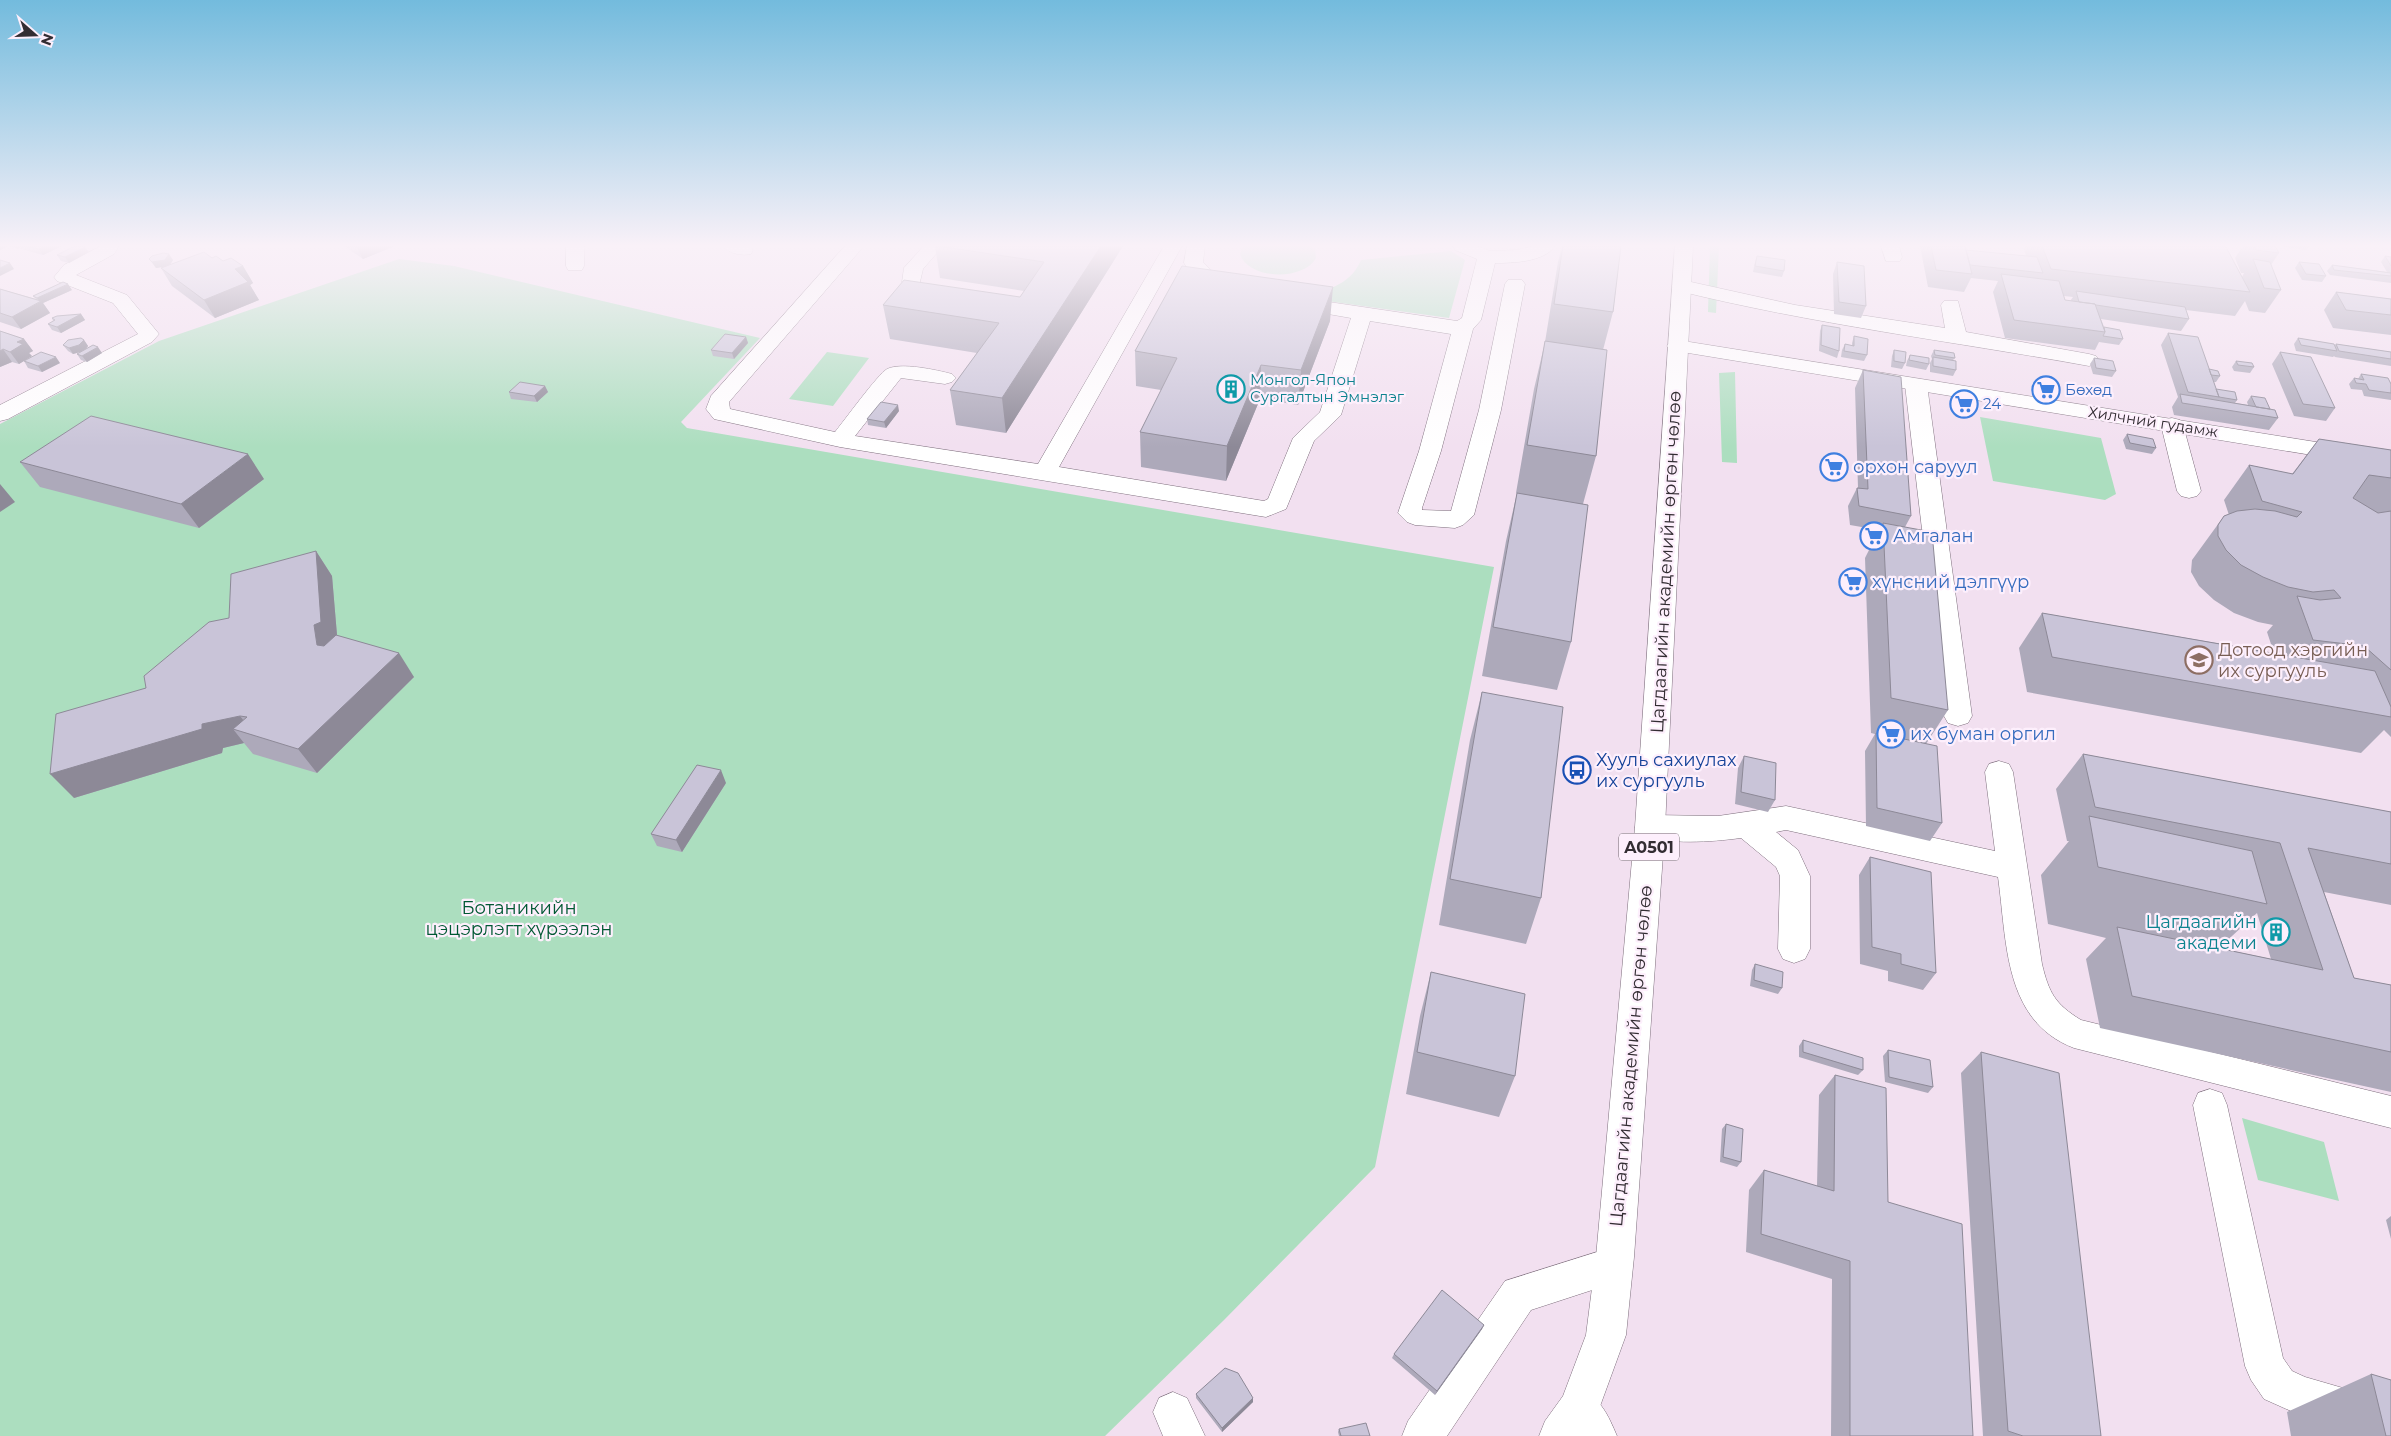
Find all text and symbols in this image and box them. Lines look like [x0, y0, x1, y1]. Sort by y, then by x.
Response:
north arrow [10, 10, 60, 60]
text: N [37, 31, 58, 48]
place label: Монгол-Япон Сургалтын Эмнэлэг [1250, 370, 1405, 406]
building icon: Монгол-Япон Сургалтын Эмнэлэг [1216, 374, 1246, 404]
supermarket icon: Бөхөд [2031, 375, 2061, 405]
place label: Бөхөд [2065, 380, 2112, 399]
supermarket icon: 24 [1949, 389, 1979, 419]
street label: Цагдаагийн академийн өргөн чөлөө [1646, 390, 1686, 734]
place label: 24 [1983, 394, 2001, 413]
street label: Хилчний гудамж [2087, 402, 2220, 441]
supermarket icon: орхон саруул [1819, 452, 1849, 482]
place label: орхон саруул [1853, 456, 1978, 478]
supermarket icon: Амгалан [1859, 521, 1889, 551]
place label: Амгалан [1893, 525, 1974, 547]
supermarket icon: хүнсний дэлгүүр [1838, 567, 1868, 597]
place label: хүнсний дэлгүүр [1872, 571, 2029, 593]
place label: Дотоод хэргийн их сургууль [2218, 639, 2368, 682]
school or university icon: Дотоод хэргийн их сургууль [2184, 645, 2214, 675]
supermarket icon: их буман оргил [1876, 719, 1906, 749]
place label: их буман оргил [1910, 723, 2056, 745]
place label: Хууль сахиулах их сургууль [1596, 749, 1737, 792]
bus stop icon: Хууль сахиулах их сургууль [1562, 755, 1592, 785]
road number: A0501 [1619, 834, 1679, 860]
street label: Цагдаагийн академийн өргөн чөлөө [1605, 884, 1657, 1228]
park label: Ботаникийн цэцэрлэгт хүрээлэн [426, 897, 612, 940]
place label: Цагдаагийн академи [2145, 911, 2257, 954]
building icon: Цагдаагийн академи [2261, 917, 2291, 947]

